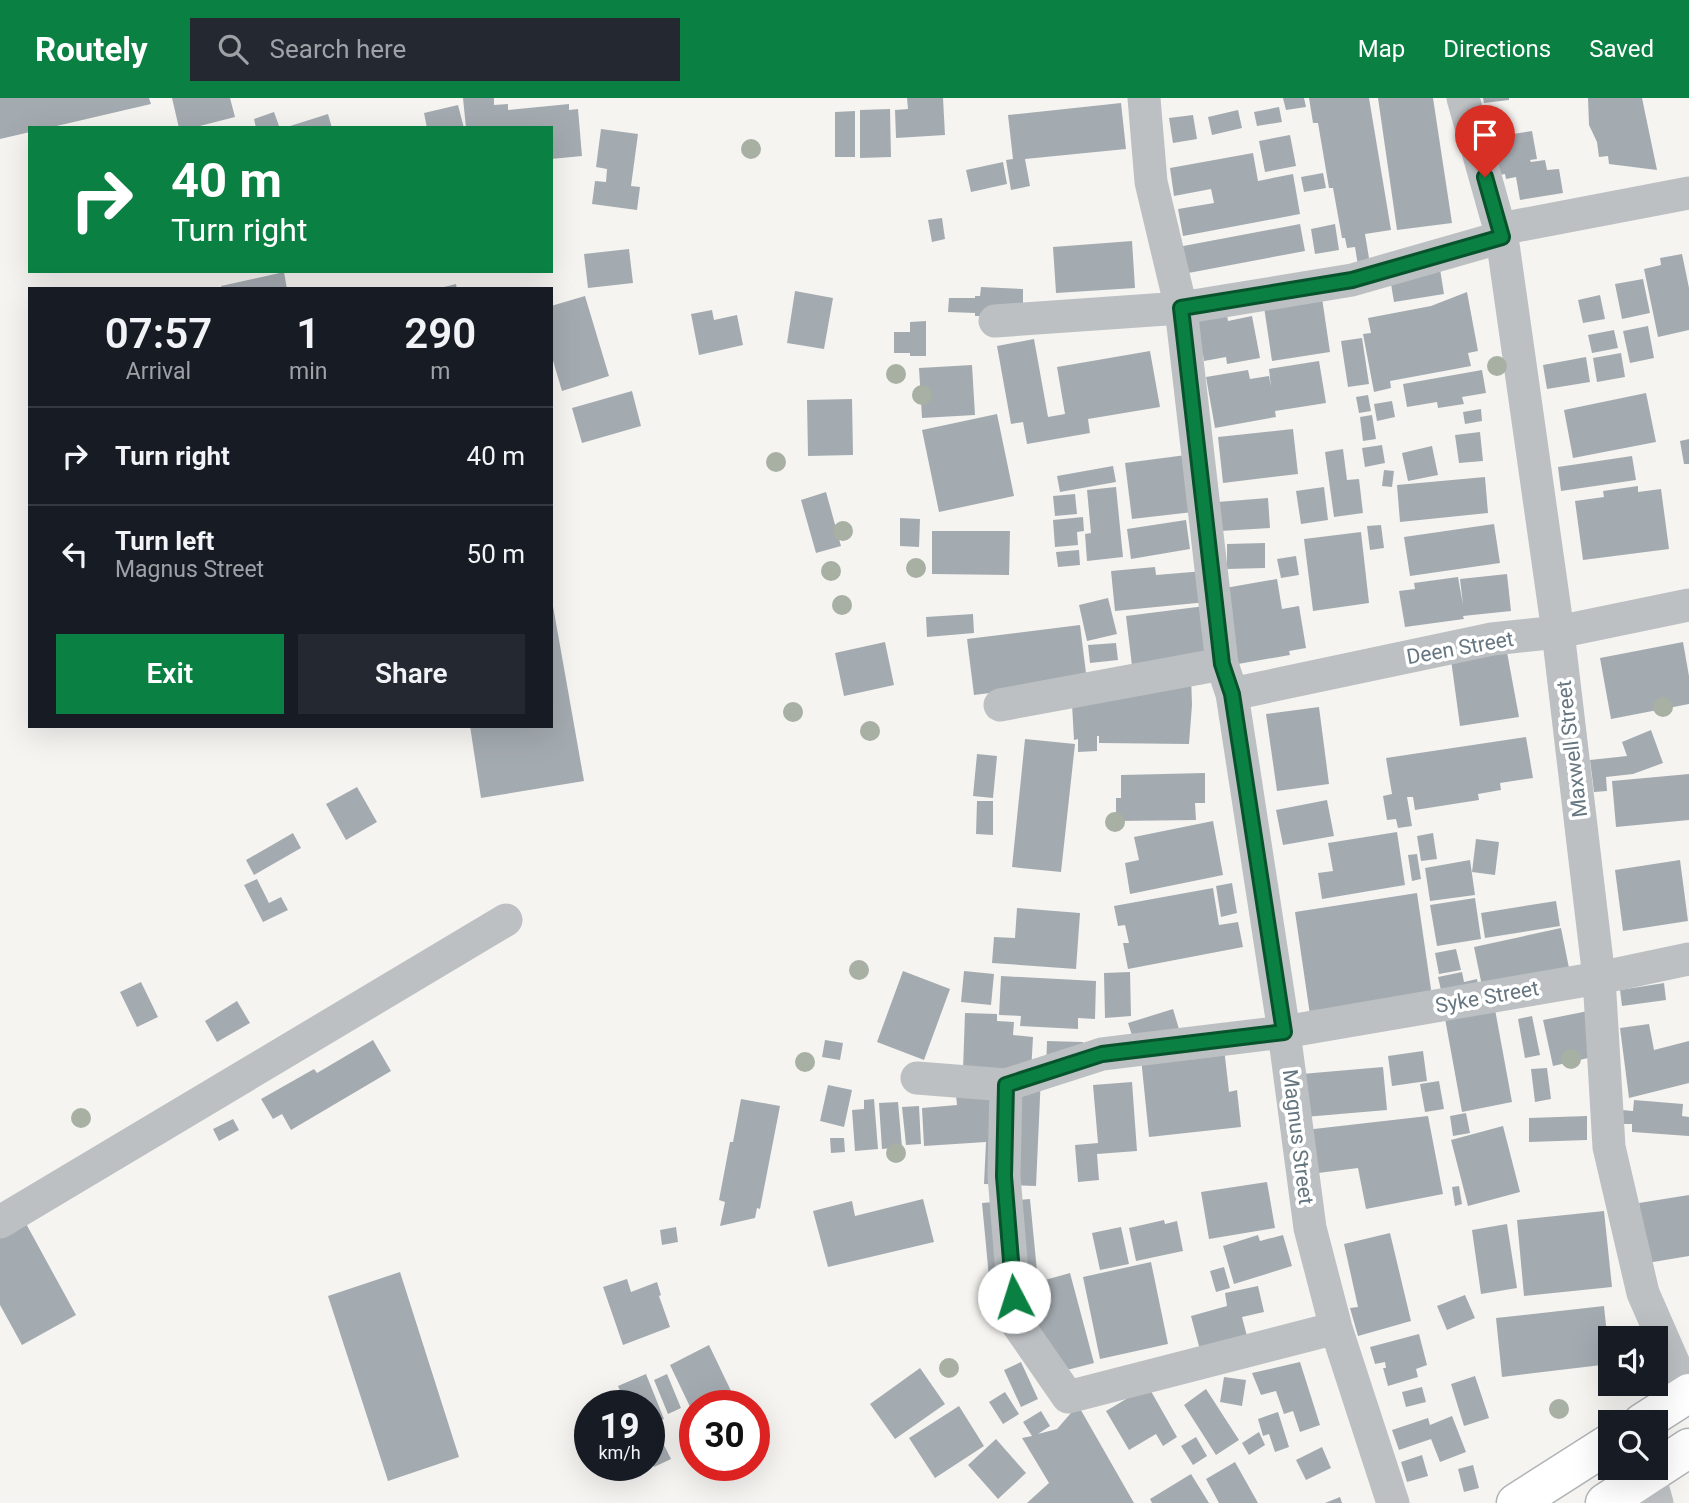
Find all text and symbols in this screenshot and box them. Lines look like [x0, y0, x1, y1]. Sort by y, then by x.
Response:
search box [190, 18, 680, 81]
text: Routely [35, 30, 148, 69]
icon: search [214, 30, 252, 68]
text: Search here [270, 34, 406, 64]
text: Map [1358, 35, 1405, 63]
text: Directions [1443, 35, 1551, 63]
text: Saved [1589, 35, 1654, 63]
pin [1455, 105, 1515, 177]
icon: arrive [1466, 116, 1504, 154]
text: 40 m [171, 152, 282, 209]
icon: right [56, 154, 147, 245]
text: Turn right [171, 211, 307, 249]
text: 07:57 [105, 309, 212, 358]
text: 1 [296, 309, 320, 358]
text: 290 [404, 309, 476, 358]
text: Arrival [126, 358, 191, 385]
text: min [289, 358, 327, 385]
text: m [430, 358, 450, 385]
icon: right [56, 437, 94, 475]
text: Turn right [115, 441, 230, 471]
text: 40 m [467, 441, 525, 471]
text: Turn left [115, 526, 214, 556]
icon: left [56, 535, 94, 573]
text: 50 m [467, 539, 525, 569]
text: Magnus Street [115, 556, 264, 583]
street label: Deen Street [1405, 627, 1516, 669]
button: Exit [56, 634, 284, 714]
button: Share [298, 634, 525, 714]
street label: Maxwell Street [1552, 679, 1592, 819]
street label: Syke Street [1433, 976, 1541, 1018]
street label: Magnus Street [1278, 1068, 1318, 1206]
position arrow [977, 1260, 1051, 1334]
map controls [1598, 1326, 1668, 1480]
button: sound [1598, 1326, 1668, 1396]
speed limit sign: 30 [679, 1390, 770, 1481]
text: 19 [599, 1406, 640, 1447]
button: search [1598, 1410, 1668, 1480]
text: km/h [598, 1442, 641, 1463]

